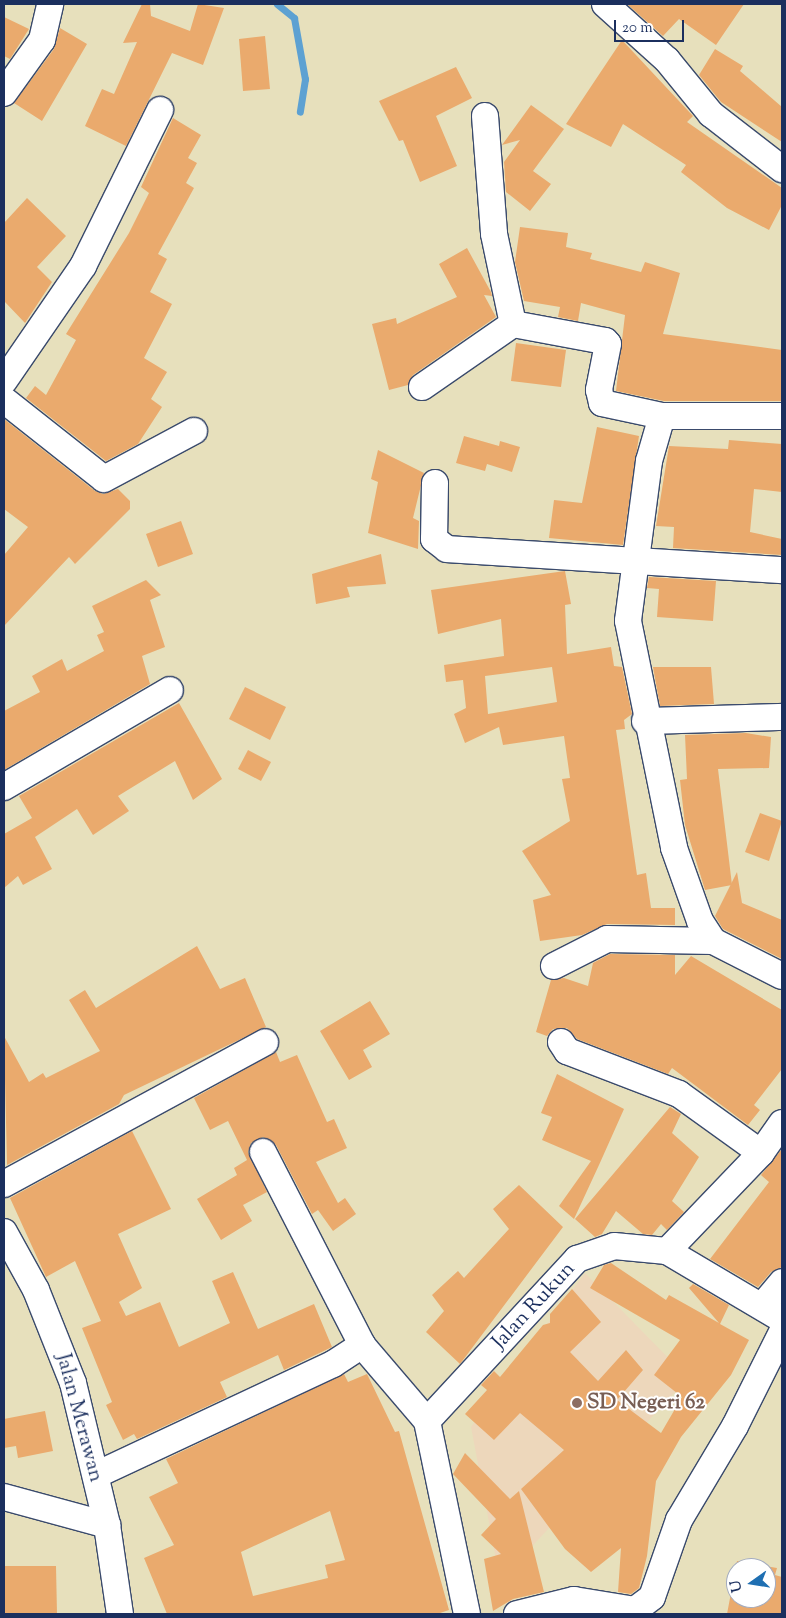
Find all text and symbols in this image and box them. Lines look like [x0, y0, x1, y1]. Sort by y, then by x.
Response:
scale bar [616, 10, 686, 42]
text: 20 m [622, 18, 653, 39]
street label: Jalan Rukun [487, 1257, 581, 1355]
street label: Jalan Merawan [50, 1351, 108, 1485]
place label: SD Negeri 62 [587, 1390, 705, 1416]
marker: SD Negeri 62 [571, 1397, 583, 1409]
north arrow [726, 1558, 776, 1608]
text: U [726, 1578, 748, 1594]

